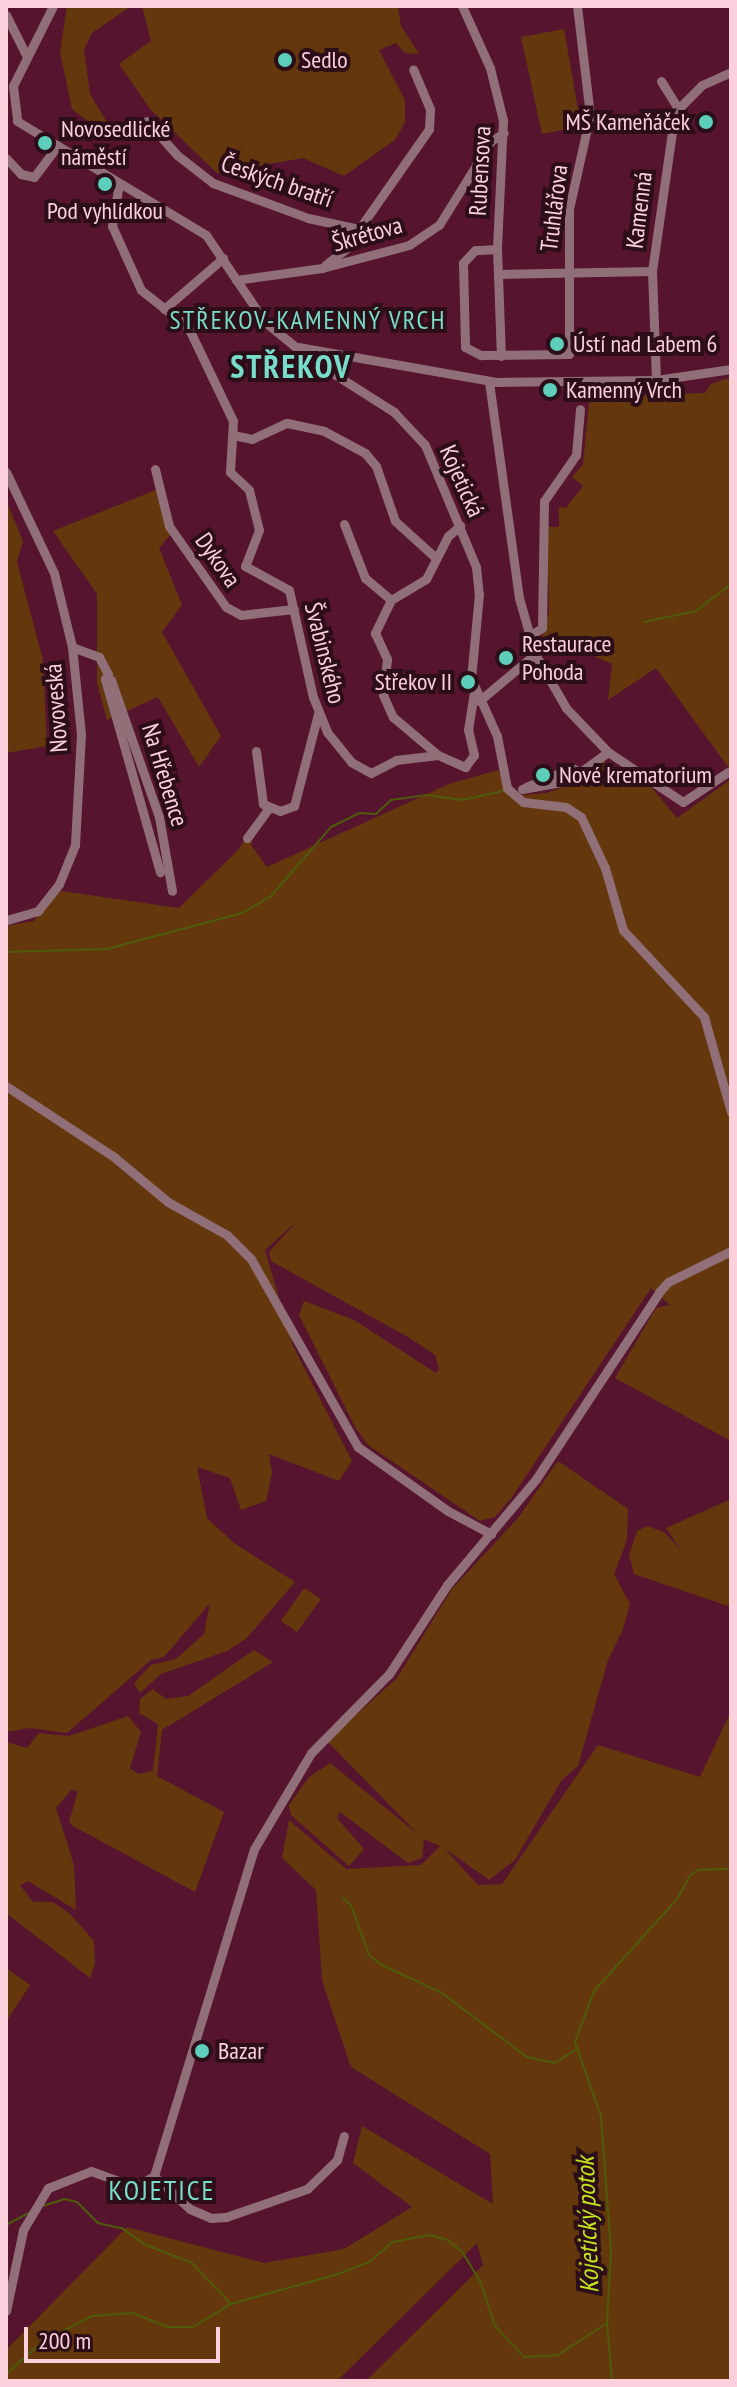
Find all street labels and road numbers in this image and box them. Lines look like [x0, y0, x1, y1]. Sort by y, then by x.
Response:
street label: Rubensova [463, 125, 497, 217]
street label: Českých bratří [218, 149, 336, 213]
street label: Truhlářova [534, 163, 574, 253]
street label: Kamenná [620, 170, 658, 250]
street label: Škrétova [329, 210, 405, 258]
street label: Kojetická [433, 441, 491, 521]
street label: Dykova [189, 527, 247, 593]
street label: Švabinského [299, 599, 351, 707]
street label: Novoveská [39, 663, 73, 753]
street label: Na Hřebence [136, 720, 194, 830]

